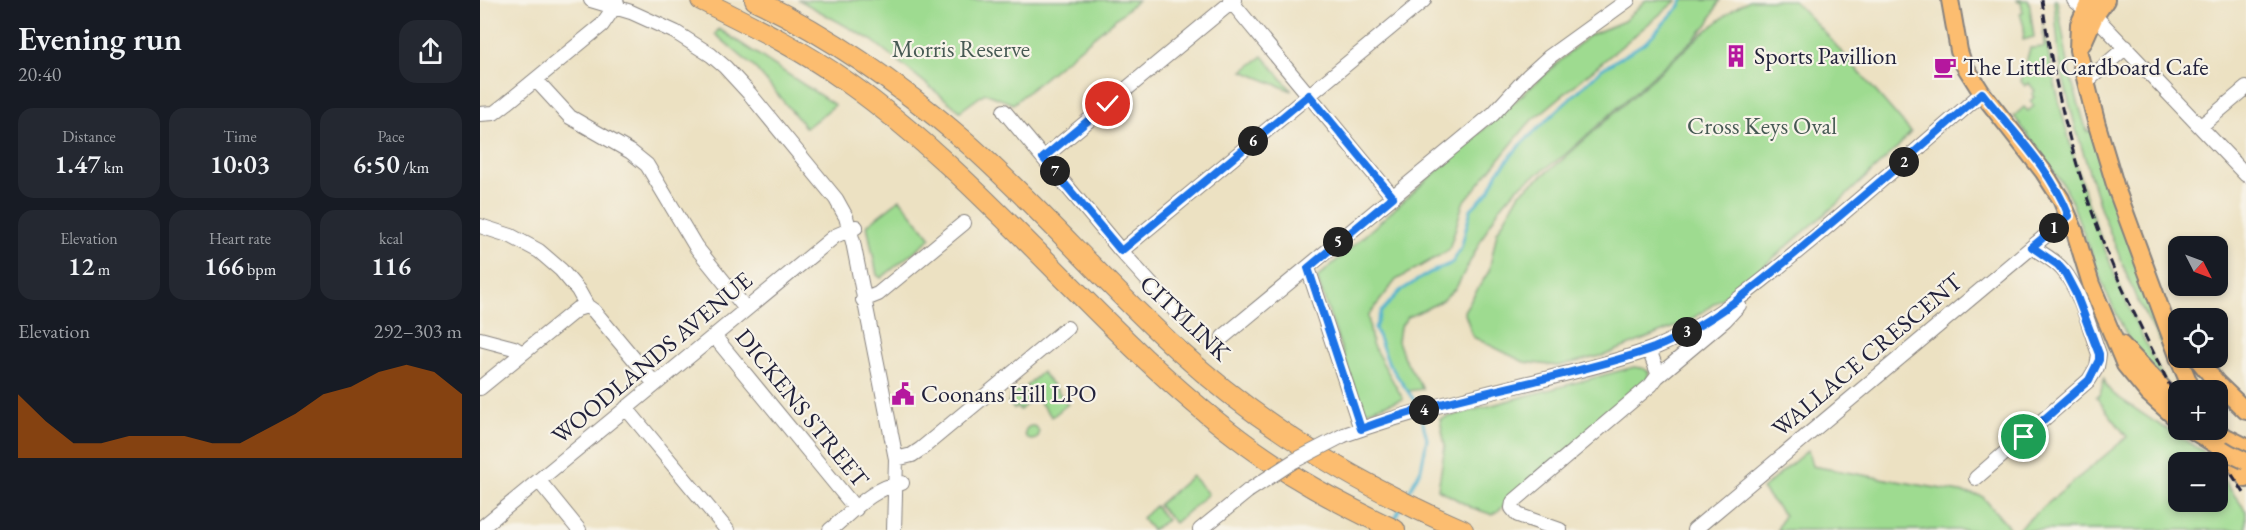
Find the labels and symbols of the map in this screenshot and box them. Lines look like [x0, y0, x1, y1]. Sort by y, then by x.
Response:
park label: Morris Reserve [892, 33, 1030, 64]
place label: Sports Pavillion [1754, 40, 1897, 71]
building icon: Sports Pavillion [1723, 43, 1749, 69]
place label: The Little Cardboard Cafe [1963, 51, 2209, 82]
cafe icon: The Little Cardboard Cafe [1932, 54, 1958, 80]
pin [1082, 78, 1133, 129]
park label: Cross Keys Oval [1687, 110, 1837, 141]
pin: 6 [1238, 126, 1268, 156]
pin: 2 [1889, 147, 1919, 177]
pin: 7 [1040, 156, 1070, 186]
pin: 1 [2039, 213, 2069, 243]
pin: 5 [1323, 227, 1353, 257]
north arrow [2168, 236, 2228, 296]
street label: WOODLANDS AVENUE [545, 265, 758, 451]
street label: WALLACE CRESCENT [1765, 265, 1969, 443]
street label: CITYLINK [1134, 268, 1238, 368]
pin: 3 [1672, 317, 1702, 347]
street label: DICKENS STREET [729, 322, 877, 494]
place label: Coonans Hill LPO [921, 378, 1097, 409]
public building icon: Coonans Hill LPO [890, 381, 916, 407]
pin: 4 [1409, 395, 1439, 425]
pin [1998, 411, 2049, 462]

